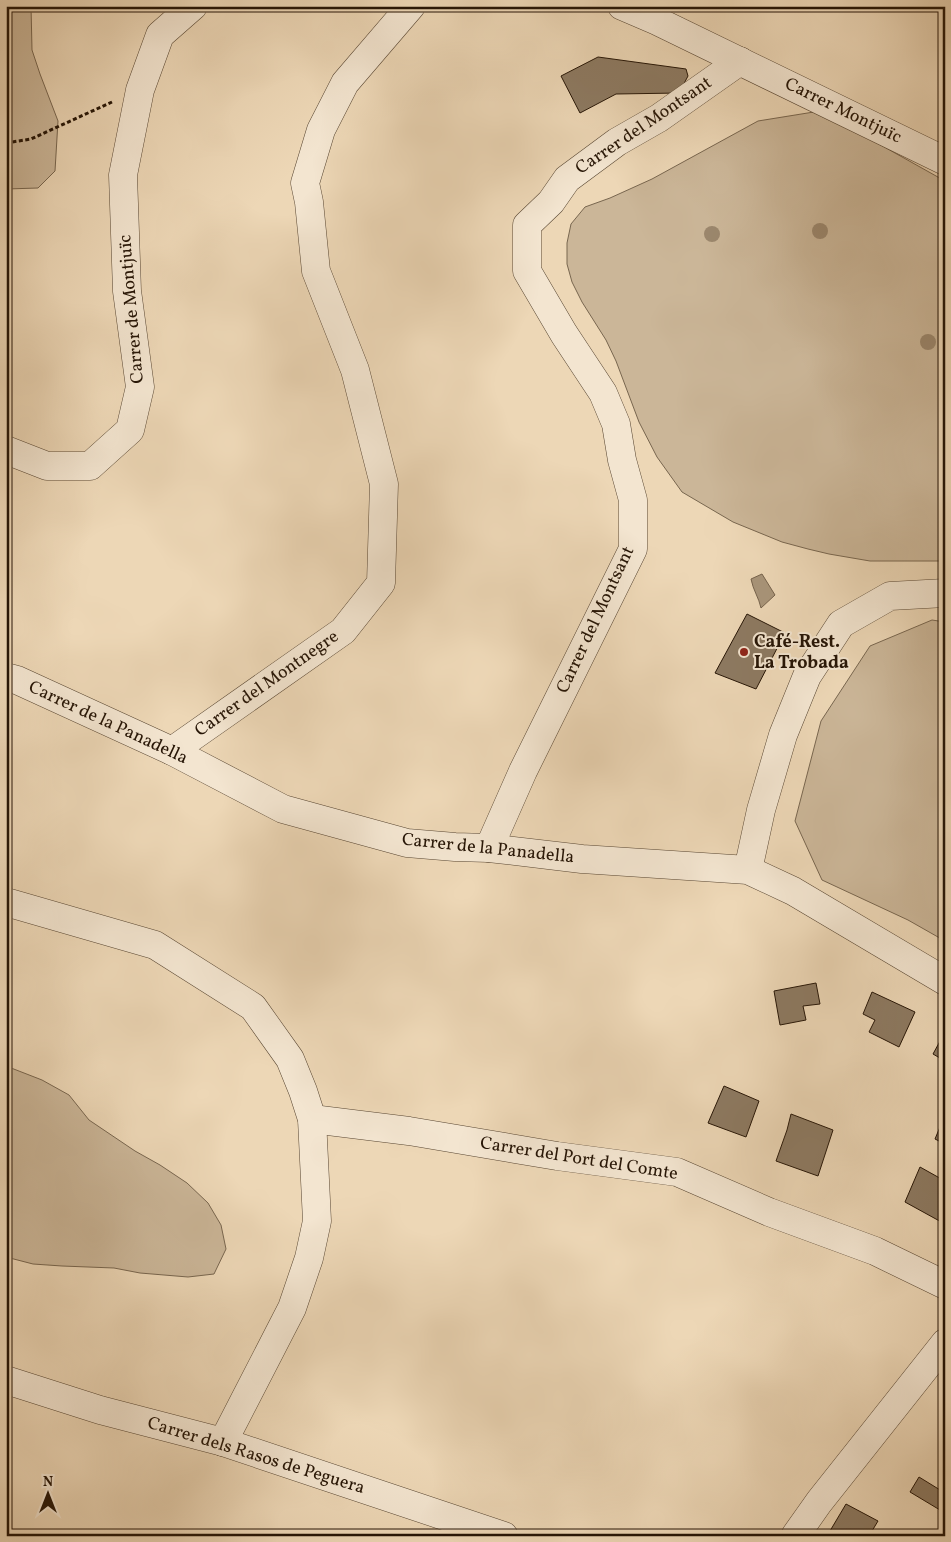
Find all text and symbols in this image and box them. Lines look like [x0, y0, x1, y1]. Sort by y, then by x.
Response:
street label: Carrer del Montsant [571, 71, 717, 181]
street label: Carrer Montjuïc [780, 72, 906, 150]
street label: Carrer de Montjuïc [113, 233, 151, 385]
street label: Carrer del Montsant [551, 542, 641, 698]
street label: Carrer del Montnegre [190, 625, 344, 743]
place label: Café-Rest. La Trobada [754, 630, 849, 676]
marker: Café-Rest. La Trobada [738, 646, 750, 658]
street label: Carrer de la Panadella [24, 675, 192, 771]
street label: Carrer de la Panadella [401, 828, 575, 870]
street label: Carrer del Port del Comte [478, 1131, 680, 1187]
street label: Carrer dels Rasos de Peguera [144, 1411, 368, 1501]
north arrow [22, 1470, 72, 1520]
text: N [43, 1473, 53, 1492]

